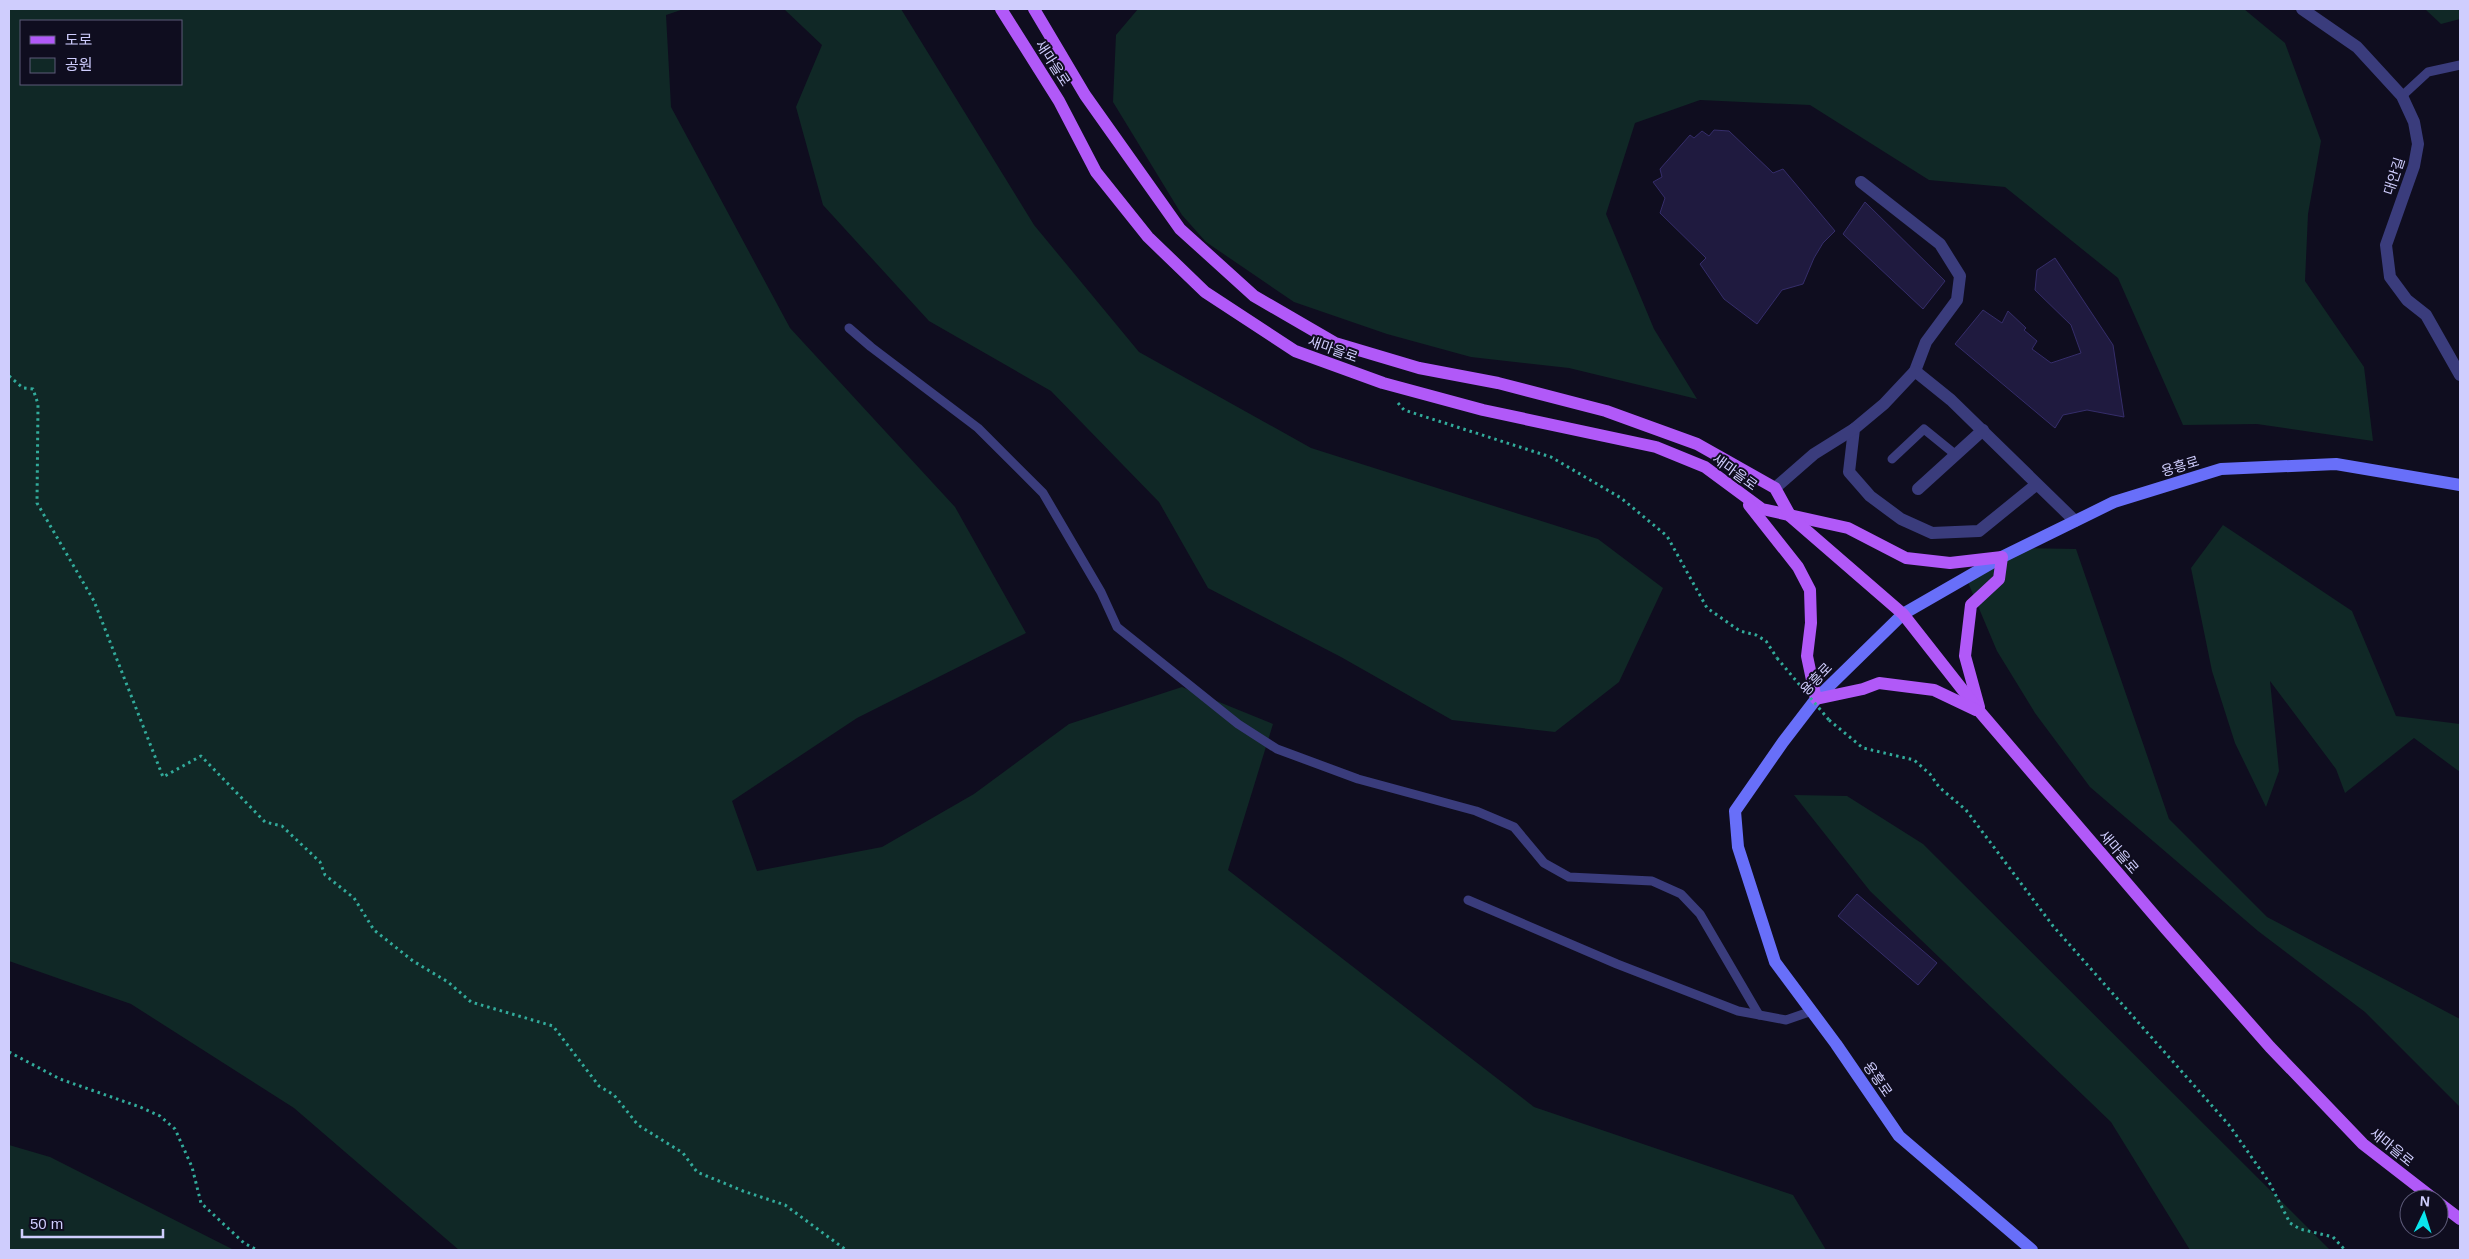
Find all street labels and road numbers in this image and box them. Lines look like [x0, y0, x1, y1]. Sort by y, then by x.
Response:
street label: 새마을로 [1032, 37, 1074, 89]
street label: 대안길 [2380, 155, 2408, 197]
street label: 새마을로 [1306, 333, 1360, 365]
street label: 새마을로 [1709, 450, 1761, 494]
street label: 용흥로 [2159, 453, 2201, 479]
street label: 용흥로 [1797, 659, 1835, 698]
street label: 새마을로 [2096, 827, 2142, 877]
street label: 용흥로 [1860, 1059, 1896, 1100]
street label: 새마을로 [2367, 1125, 2417, 1170]

